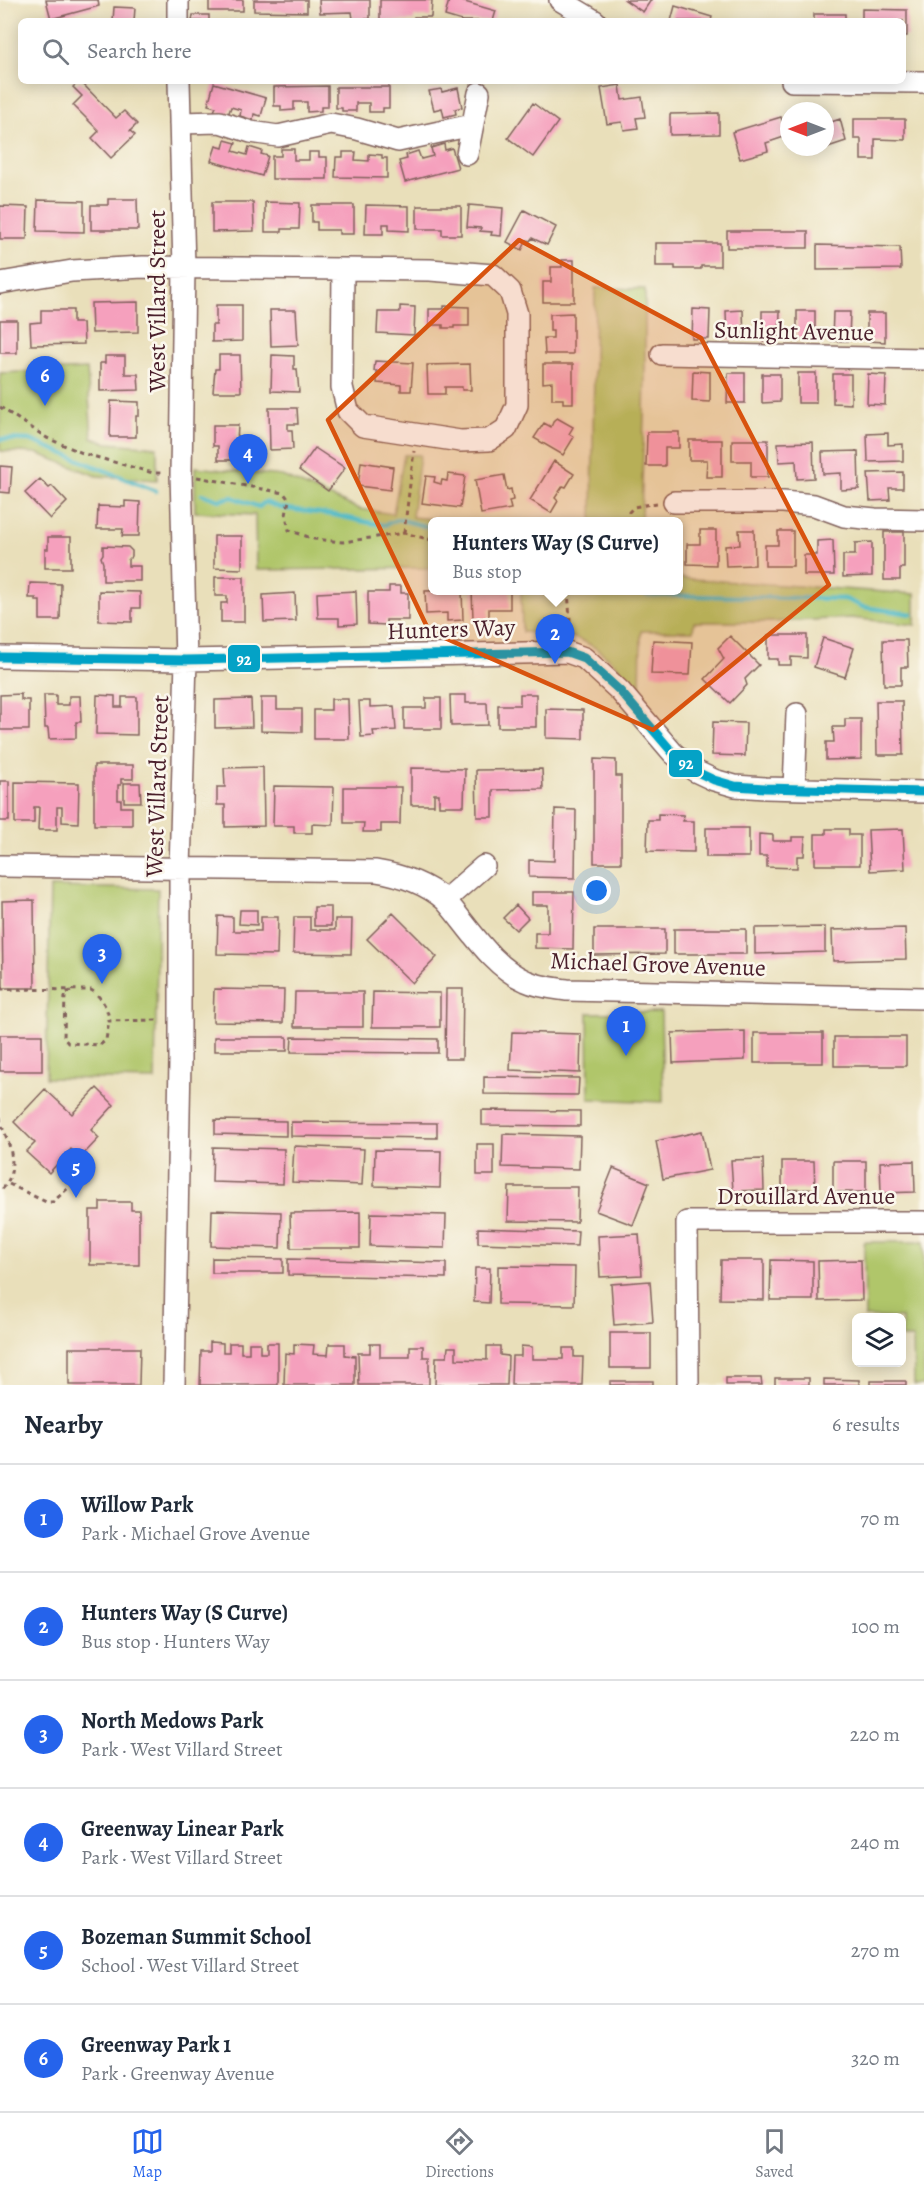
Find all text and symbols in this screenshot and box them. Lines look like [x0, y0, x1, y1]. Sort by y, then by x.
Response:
search box [18, 18, 906, 84]
icon: search [39, 35, 72, 68]
text: Search here [87, 36, 192, 66]
north arrow [780, 102, 834, 156]
street label: West Villard Street [141, 210, 173, 393]
street label: Sunlight Avenue [713, 314, 875, 348]
pin: 6 [26, 356, 64, 406]
pin: 4 [228, 434, 268, 484]
popup [428, 517, 683, 595]
text: Hunters Way (S Curve) [452, 528, 659, 558]
text: Bus stop [452, 558, 522, 585]
street label: Hunters Way [386, 611, 516, 647]
pin: 2 [536, 614, 574, 664]
line badge: 92 [227, 644, 261, 673]
text: 92 [236, 649, 252, 671]
street label: West Villard Street [138, 694, 176, 879]
line badge: 92 [668, 749, 703, 778]
text: 92 [678, 753, 694, 775]
your location [582, 876, 611, 905]
pin: 3 [82, 934, 122, 984]
street label: Michael Grove Avenue [550, 944, 766, 984]
pin: 1 [606, 1006, 646, 1056]
pin: 5 [56, 1148, 96, 1198]
street label: Drouillard Avenue [717, 1180, 895, 1212]
map controls [852, 1313, 906, 1367]
button: layers [852, 1313, 906, 1367]
text: Nearby [24, 1407, 103, 1442]
text: 6 results [832, 1411, 900, 1438]
text: Willow Park [81, 1490, 193, 1520]
text: 1 [40, 1505, 47, 1532]
text: 70 m [860, 1505, 900, 1532]
text: Park · Michael Grove Avenue [81, 1520, 310, 1547]
text: Hunters Way (S Curve) [81, 1598, 288, 1628]
text: 2 [39, 1613, 48, 1640]
text: 100 m [851, 1613, 900, 1640]
text: Bus stop · Hunters Way [81, 1628, 270, 1655]
text: North Medows Park [81, 1706, 263, 1736]
text: 3 [39, 1721, 48, 1748]
text: 220 m [850, 1721, 900, 1748]
text: Park · West Villard Street [81, 1736, 283, 1763]
text: Greenway Linear Park [81, 1814, 284, 1844]
text: 4 [39, 1829, 48, 1856]
text: 240 m [850, 1829, 900, 1856]
text: Park · West Villard Street [81, 1844, 283, 1871]
text: Bozeman Summit School [81, 1922, 311, 1952]
text: 5 [39, 1937, 48, 1964]
text: 270 m [851, 1937, 900, 1964]
text: School · West Villard Street [81, 1952, 299, 1979]
text: Greenway Park 1 [81, 2030, 231, 2060]
text: 6 [39, 2045, 48, 2072]
text: 320 m [851, 2045, 900, 2072]
text: Park · Greenway Avenue [81, 2060, 274, 2087]
tab: Map [131, 2125, 164, 2183]
tab: Directions [425, 2125, 494, 2183]
tab: Saved [755, 2125, 793, 2183]

